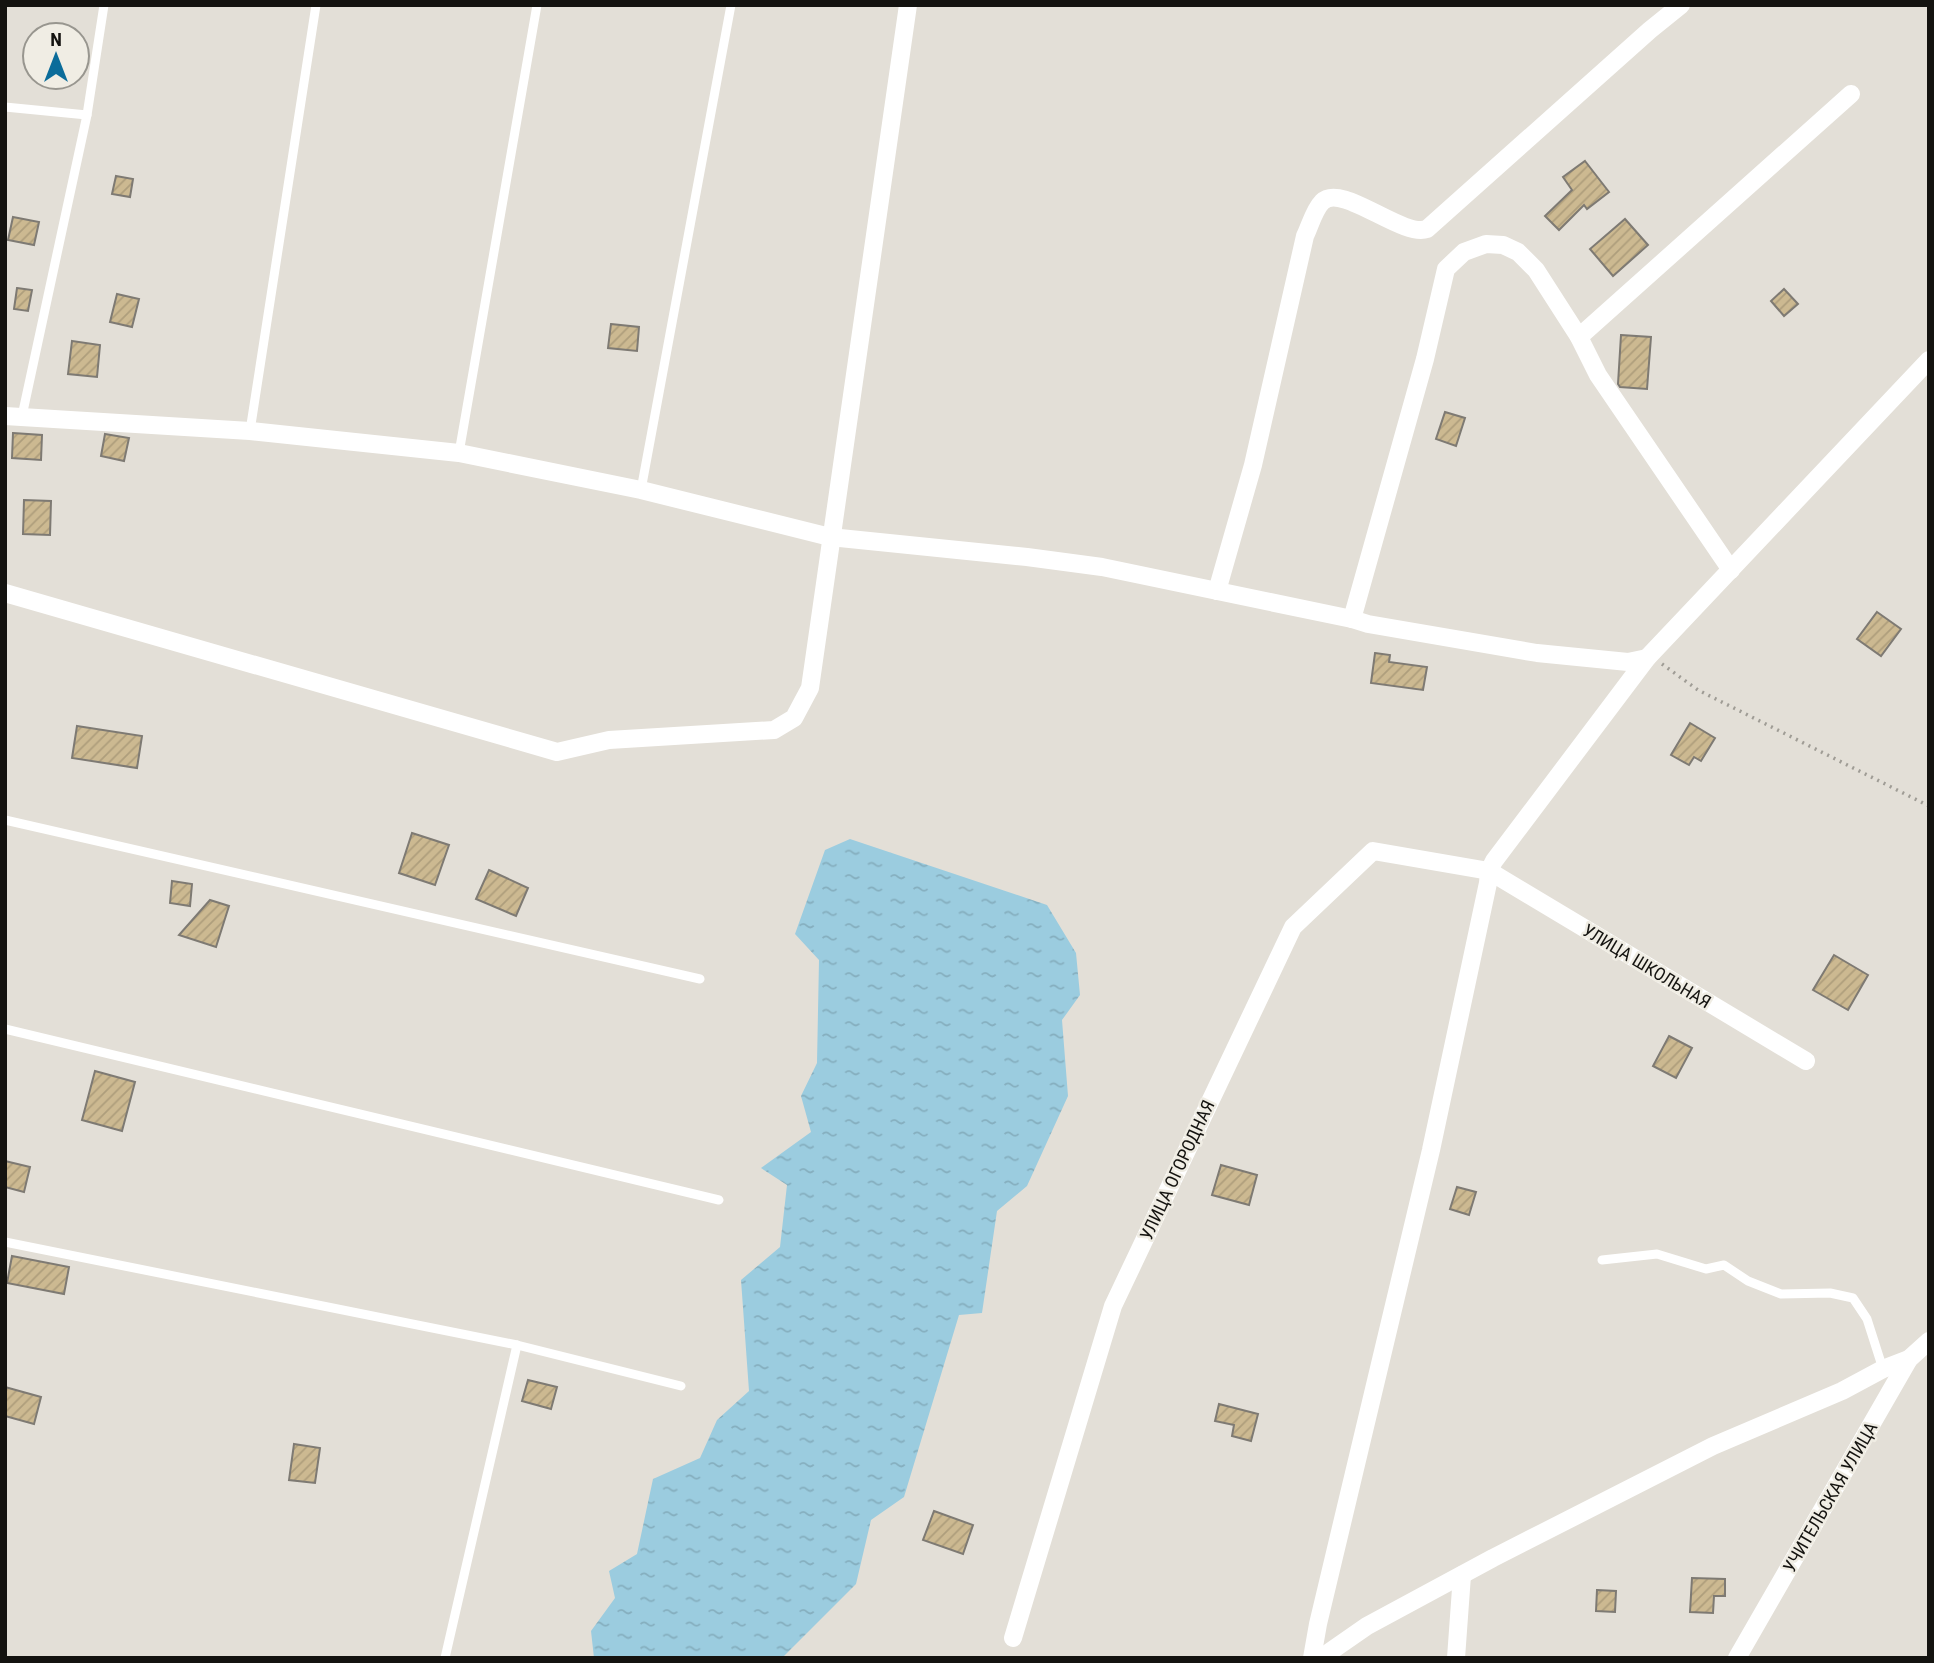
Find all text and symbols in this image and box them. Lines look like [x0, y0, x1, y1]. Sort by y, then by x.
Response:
north arrow [21, 21, 91, 91]
text: N [50, 28, 62, 51]
street label: УЛИЦА ШКОЛЬНАЯ [1579, 919, 1715, 1013]
street label: УЛИЦА ОГОРОДНАЯ [1135, 1097, 1219, 1243]
street label: УЧИТЕЛЬСКАЯ УЛИЦА [1779, 1418, 1882, 1576]

